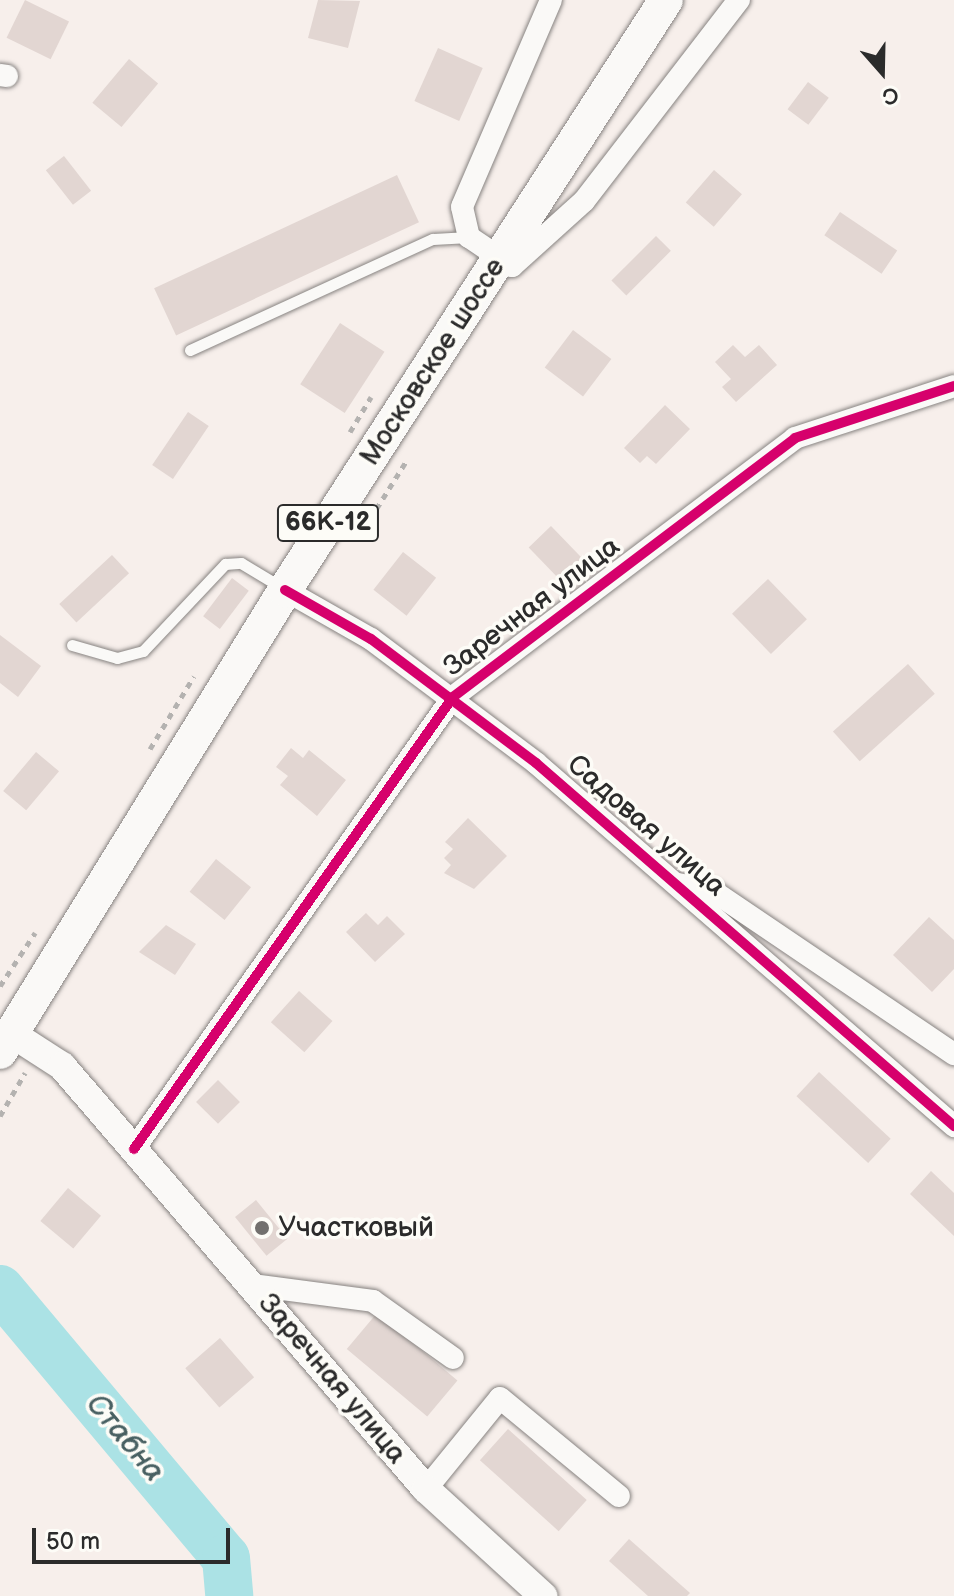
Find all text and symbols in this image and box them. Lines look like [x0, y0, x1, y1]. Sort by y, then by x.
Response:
north arrow [842, 32, 922, 112]
text: С [879, 80, 902, 110]
street label: Московское шоссе [353, 252, 513, 472]
road number: 66К-12 [276, 501, 380, 545]
street label: Заречная улица [437, 530, 627, 684]
street label: Садовая улица [560, 748, 732, 904]
place label: Участковый [278, 1211, 434, 1245]
marker: Участковый [253, 1219, 271, 1237]
street label: Заречная улица [251, 1287, 413, 1471]
water label: Стабна [78, 1387, 172, 1489]
scale bar [36, 1512, 234, 1562]
text: 50 m [46, 1527, 100, 1556]

